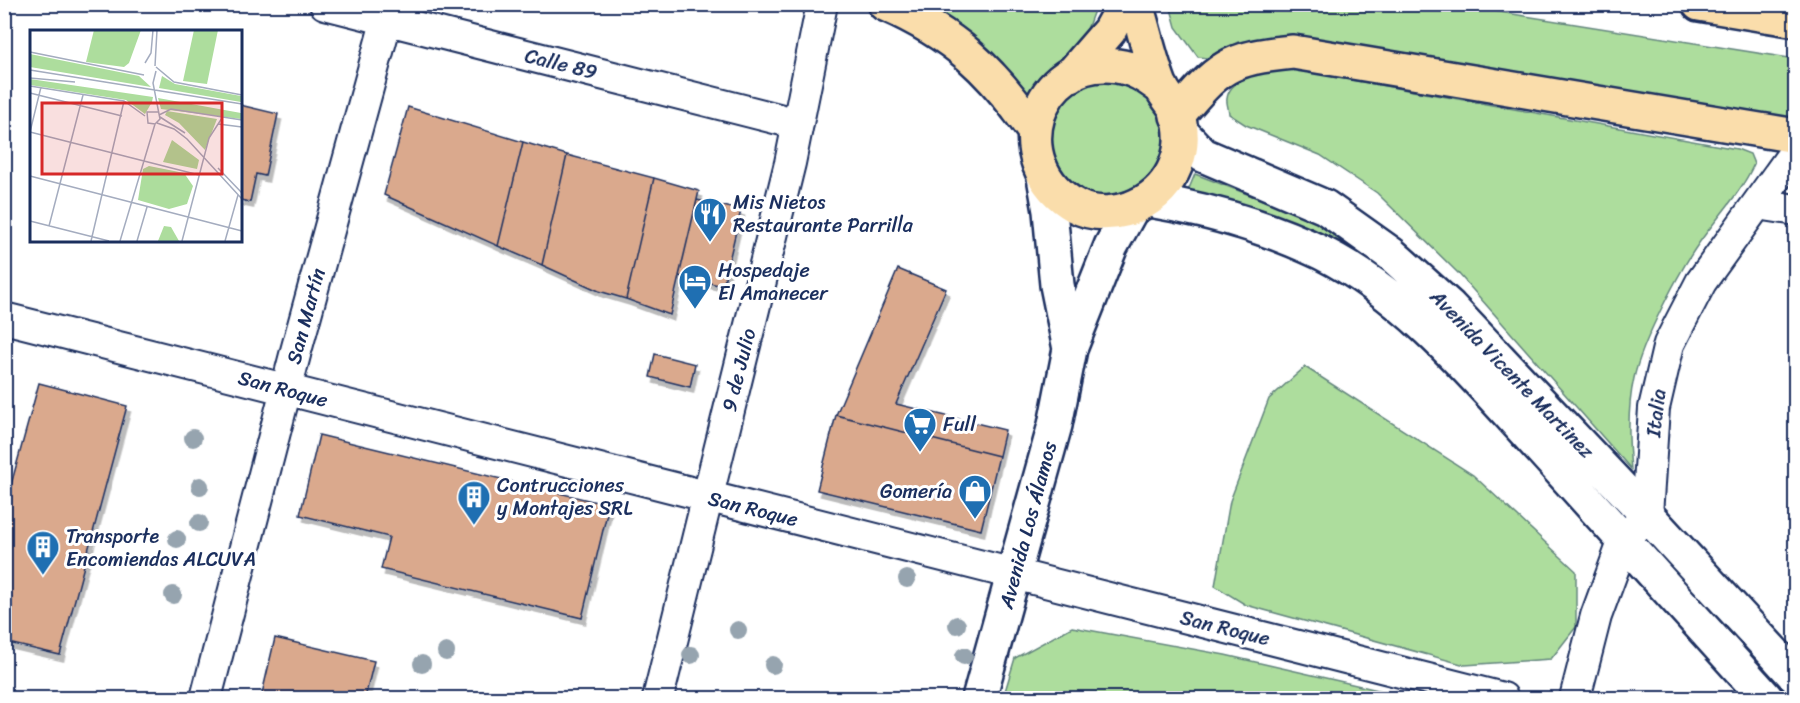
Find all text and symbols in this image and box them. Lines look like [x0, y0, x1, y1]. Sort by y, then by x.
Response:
inset map [30, 30, 242, 242]
street label: Calle 89 [521, 38, 601, 90]
place label: Mis Nietos Restaurante Parrilla [733, 185, 914, 243]
restaurant icon: Mis Nietos Restaurante Parrilla [692, 196, 728, 243]
place label: Hospedaje El Amanecer [718, 253, 829, 311]
hotel icon: Hospedaje El Amanecer [677, 263, 713, 310]
street label: San Martín [276, 264, 336, 368]
street label: Avenida Vicente Martinez [1421, 280, 1603, 467]
street label: 9 de Julio [712, 325, 766, 415]
street label: San Roque [234, 360, 332, 418]
street label: Italia [1636, 387, 1676, 440]
supermarket icon: Full [902, 406, 938, 453]
place label: Full [943, 407, 977, 442]
street label: Avenida Los Álamos [989, 437, 1067, 614]
place label: Contrucciones y Montajes SRL [497, 468, 633, 526]
shop icon: Gomería [957, 473, 993, 520]
place label: Gomería [880, 474, 952, 509]
building icon: Contrucciones y Montajes SRL [456, 479, 492, 526]
street label: San Roque [704, 481, 802, 537]
place label: Transporte Encomiendas ALCUVA [66, 519, 256, 577]
building icon: Transporte Encomiendas ALCUVA [25, 529, 61, 576]
street label: San Roque [1176, 600, 1274, 656]

